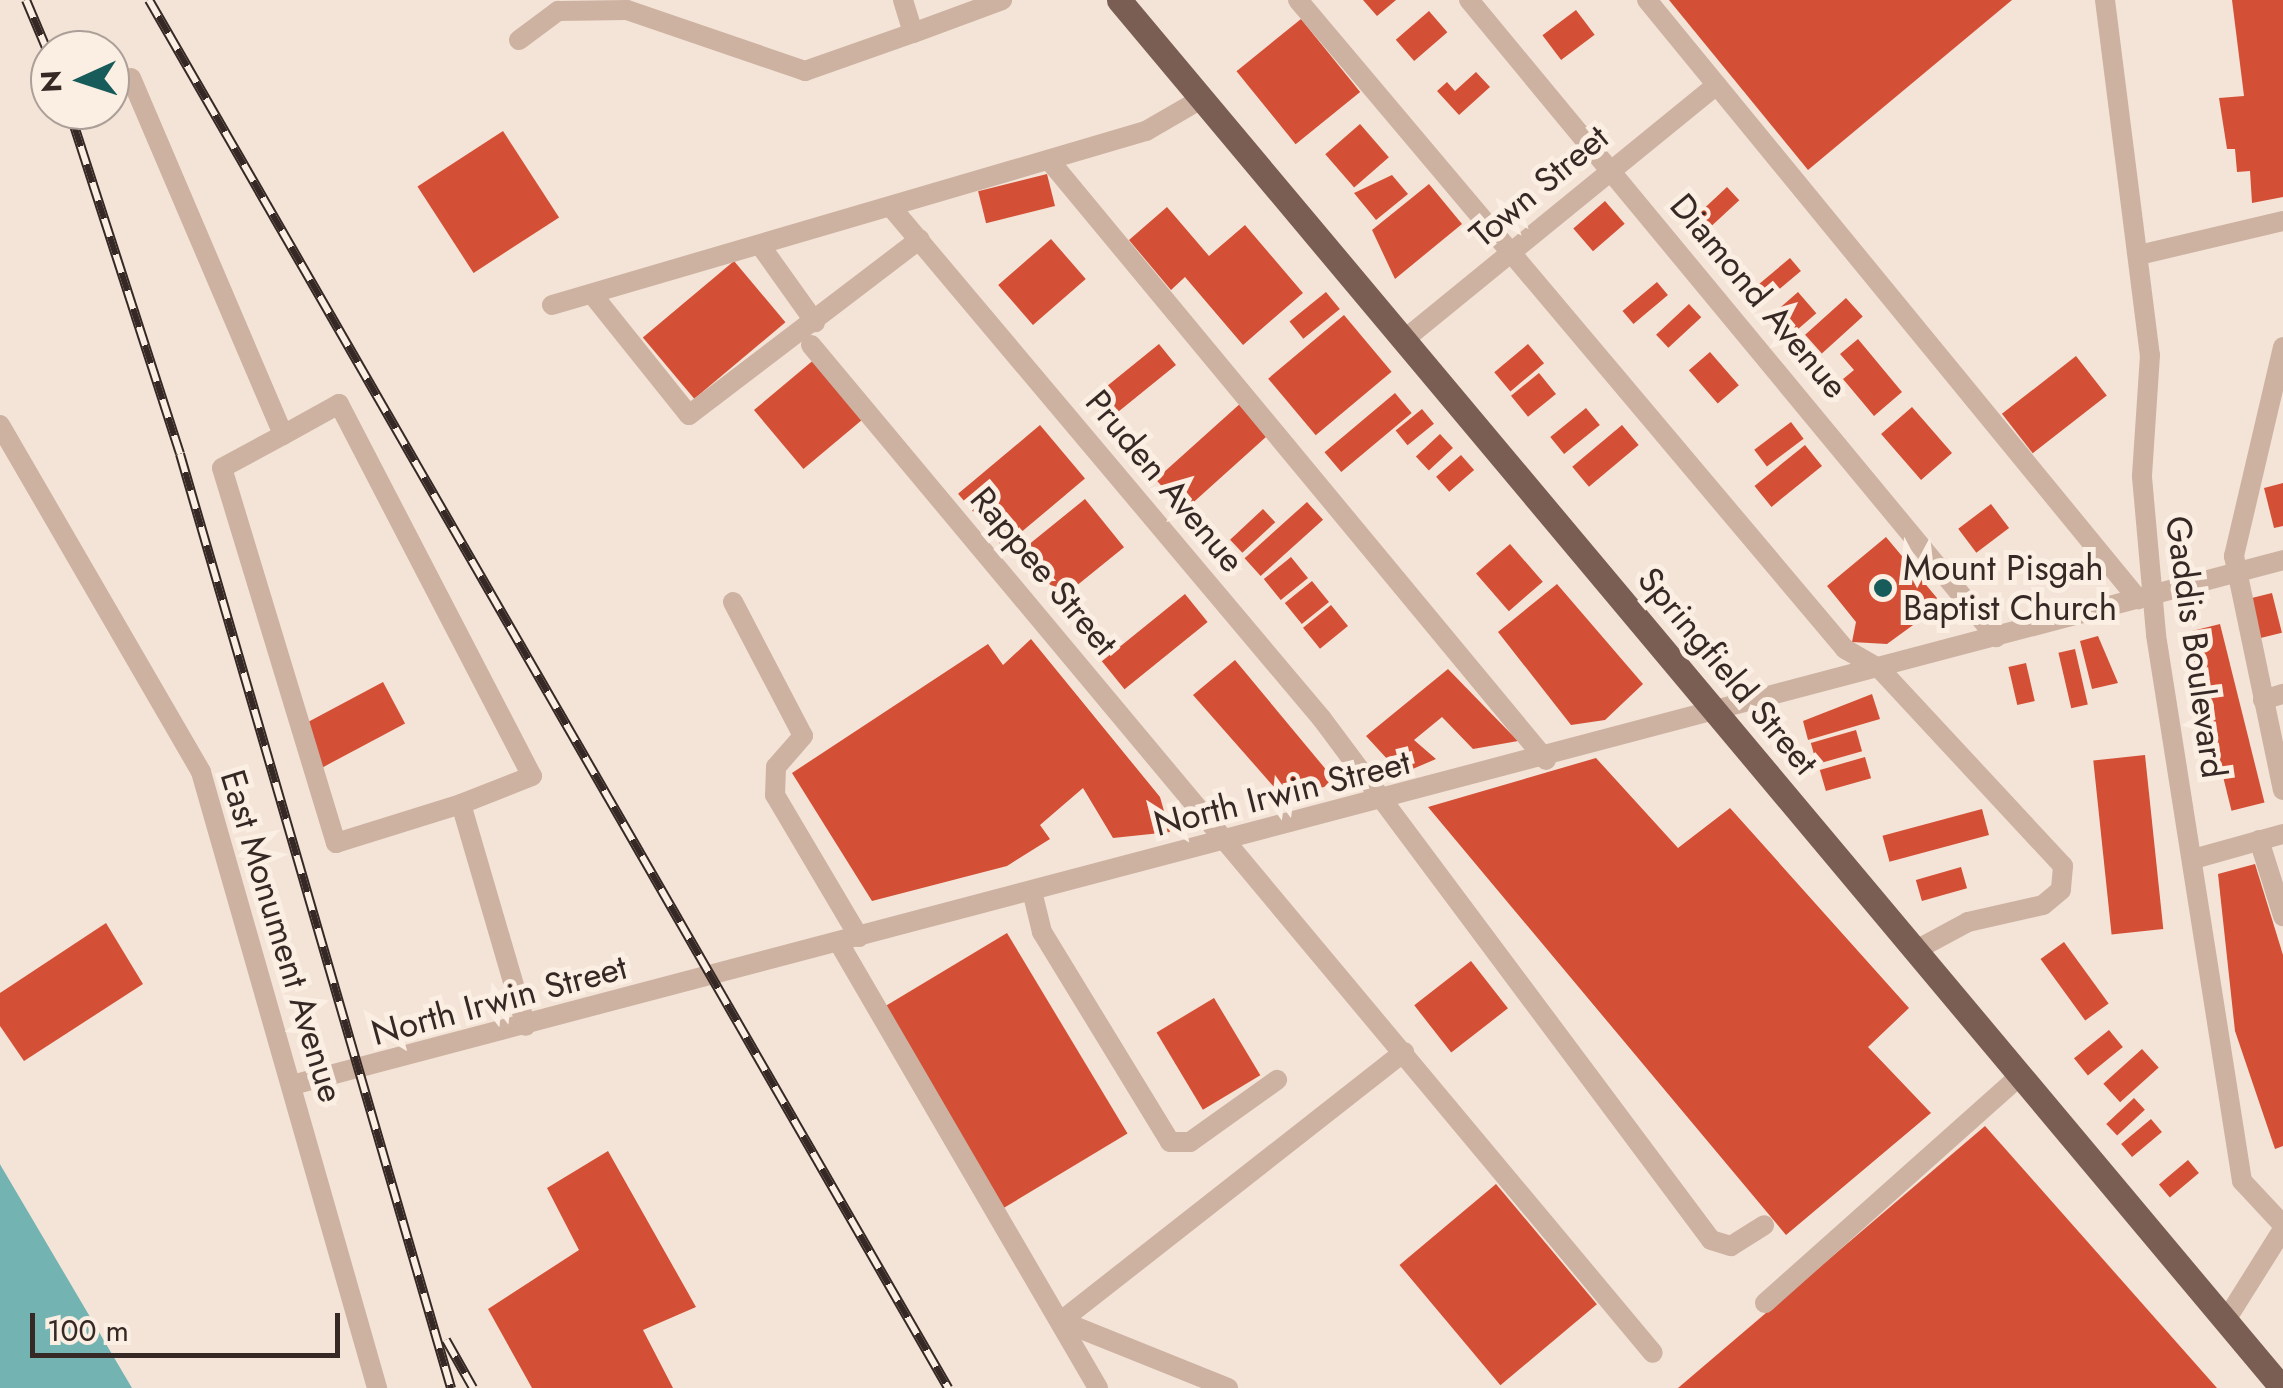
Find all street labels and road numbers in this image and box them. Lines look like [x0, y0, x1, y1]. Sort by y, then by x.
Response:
street label: Town Street [1461, 116, 1617, 256]
street label: Diamond Avenue [1661, 185, 1857, 407]
street label: Pruden Avenue [1077, 381, 1253, 581]
street label: Rappee Street [962, 478, 1126, 664]
street label: Gaddis Boulevard [2157, 513, 2235, 781]
street label: Springfield Street [1629, 559, 1827, 783]
street label: North Irwin Street [1150, 741, 1414, 845]
street label: East Monument Avenue [211, 765, 353, 1107]
street label: North Irwin Street [367, 946, 631, 1054]

